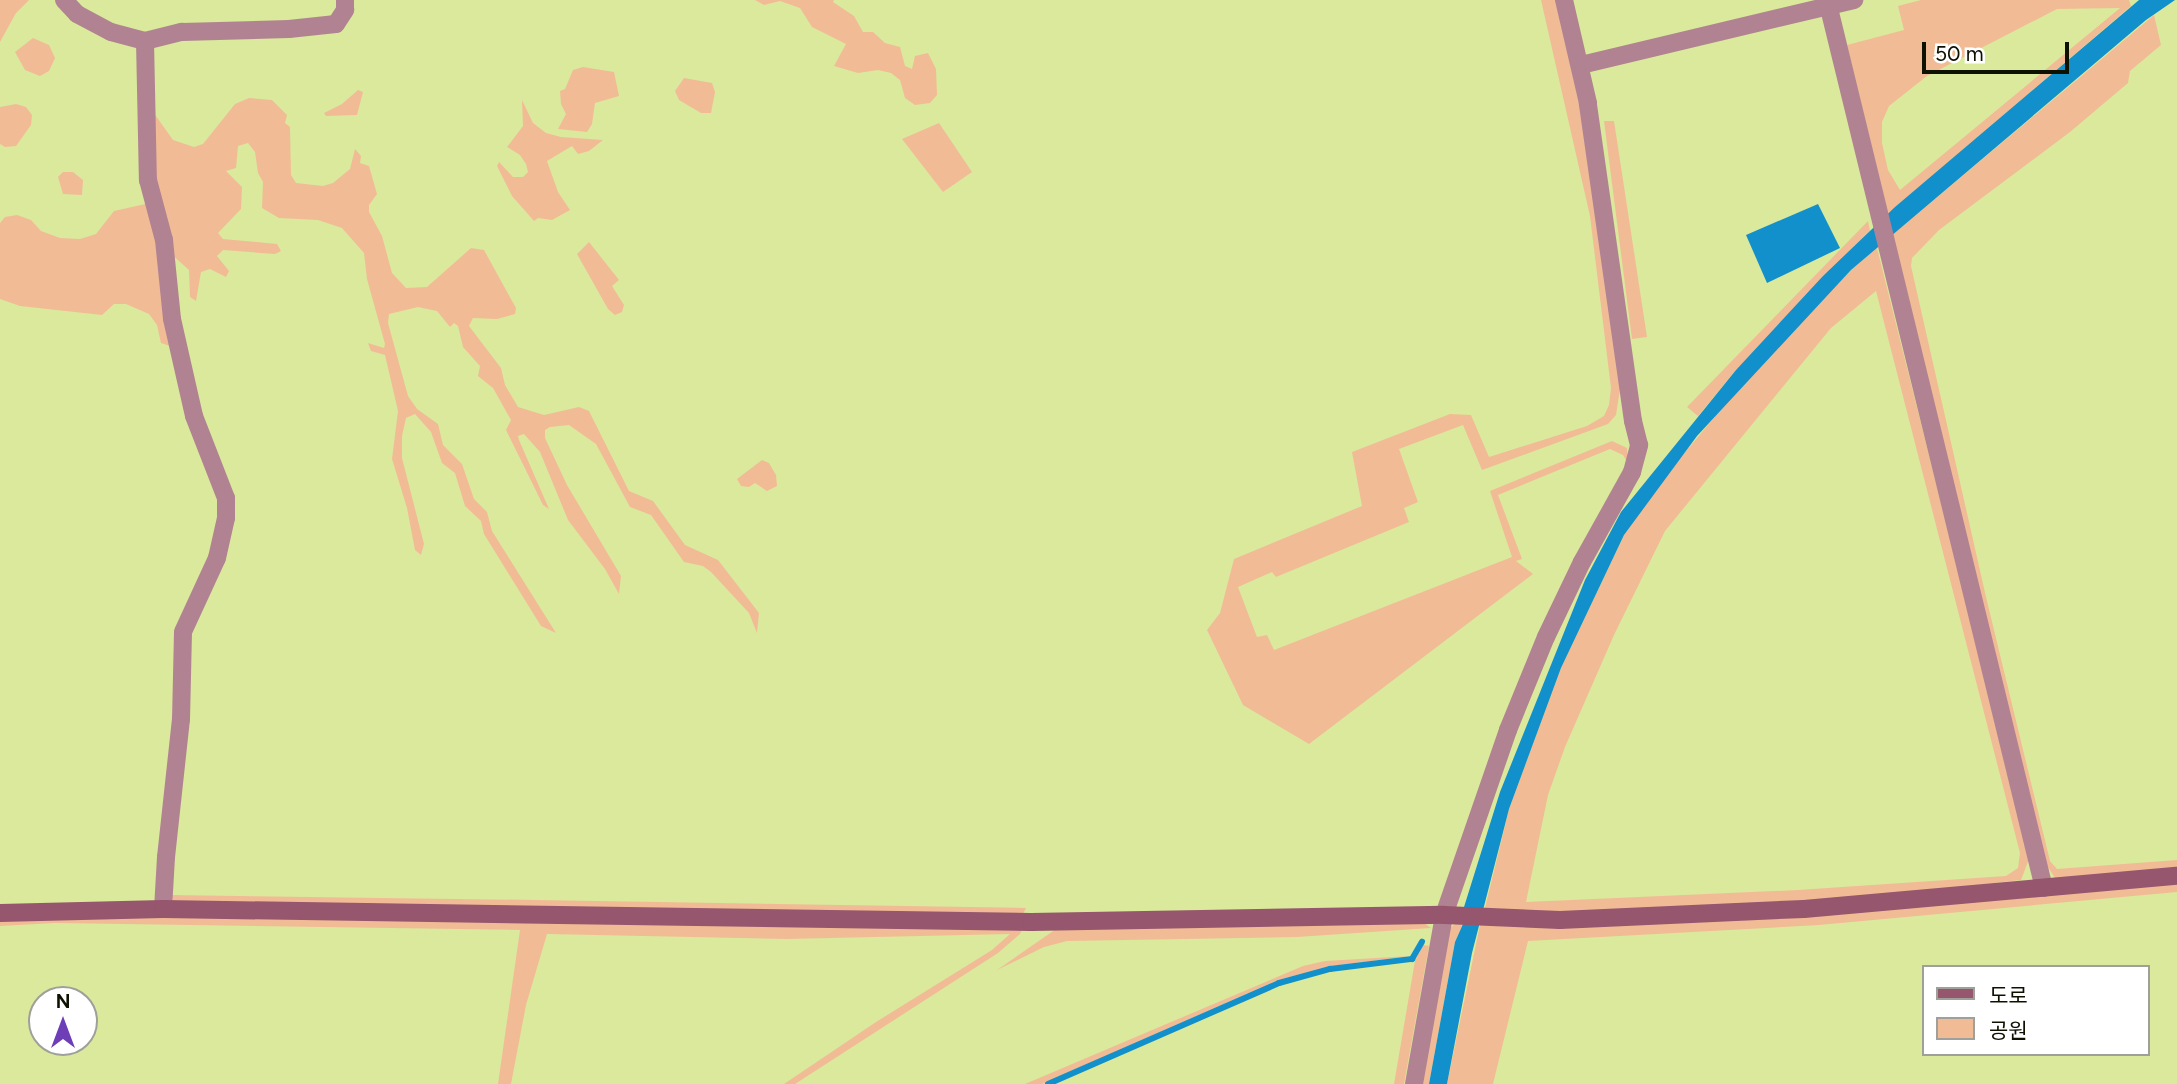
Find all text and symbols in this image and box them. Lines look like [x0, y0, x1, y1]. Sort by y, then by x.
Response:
scale bar [1925, 28, 2072, 72]
text: 50 m [1935, 41, 1984, 66]
legend [1922, 965, 2149, 1056]
text: 도로 [1989, 983, 2028, 1008]
north arrow [28, 986, 98, 1056]
text: N [56, 990, 70, 1013]
text: 공원 [1989, 1018, 2028, 1043]

